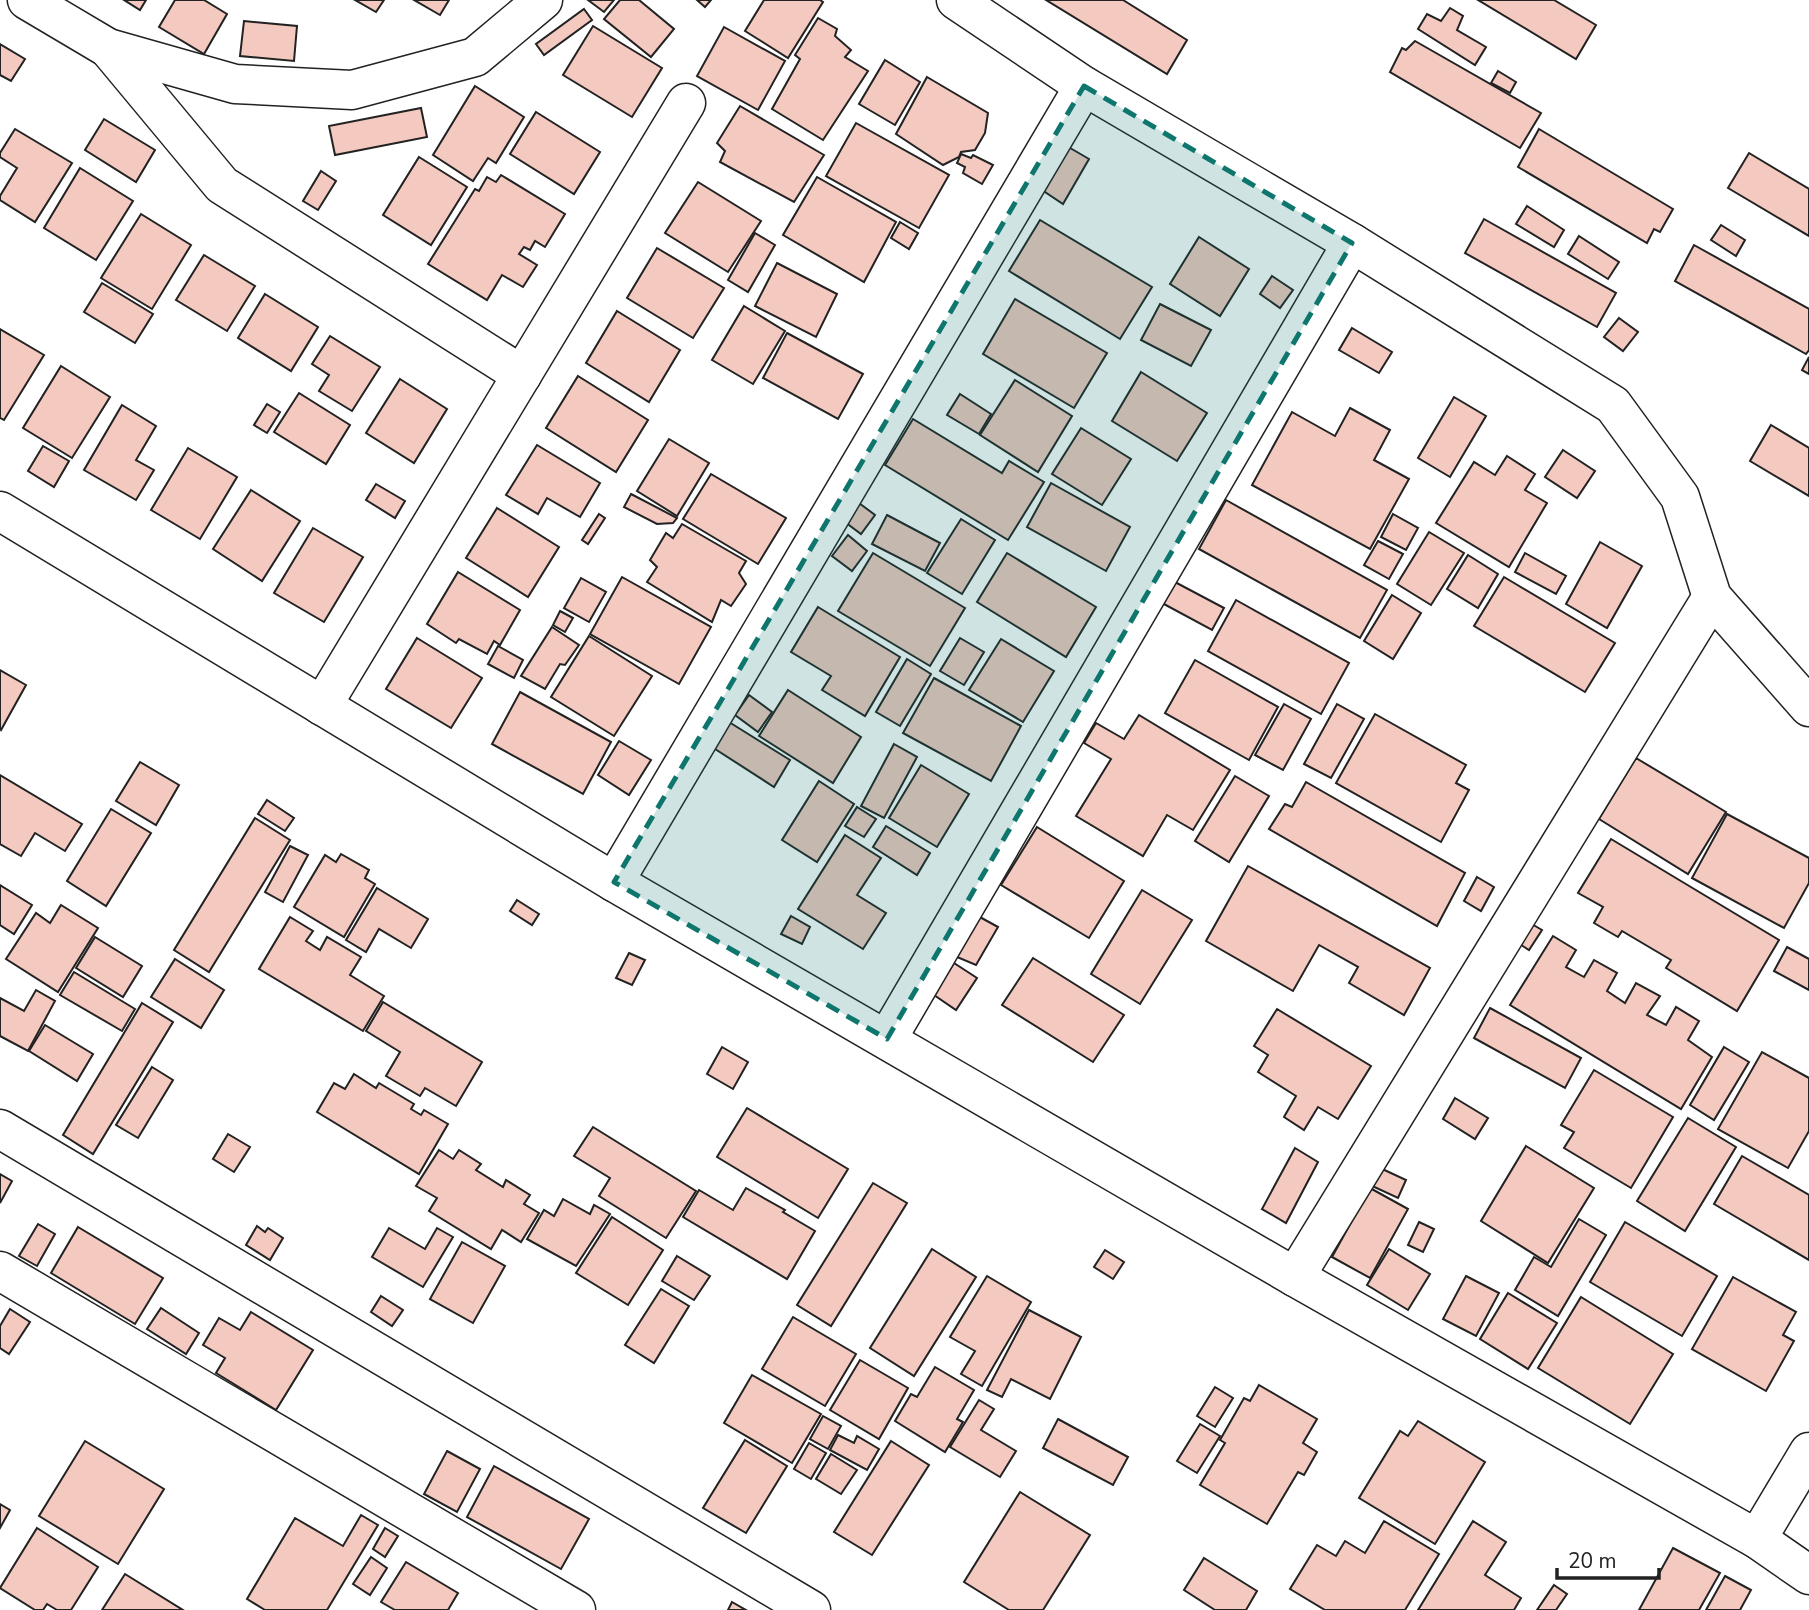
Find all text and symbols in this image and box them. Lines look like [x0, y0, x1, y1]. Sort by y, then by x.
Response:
scale bar [1557, 1536, 1658, 1580]
text: 20 m [1568, 1547, 1617, 1575]

